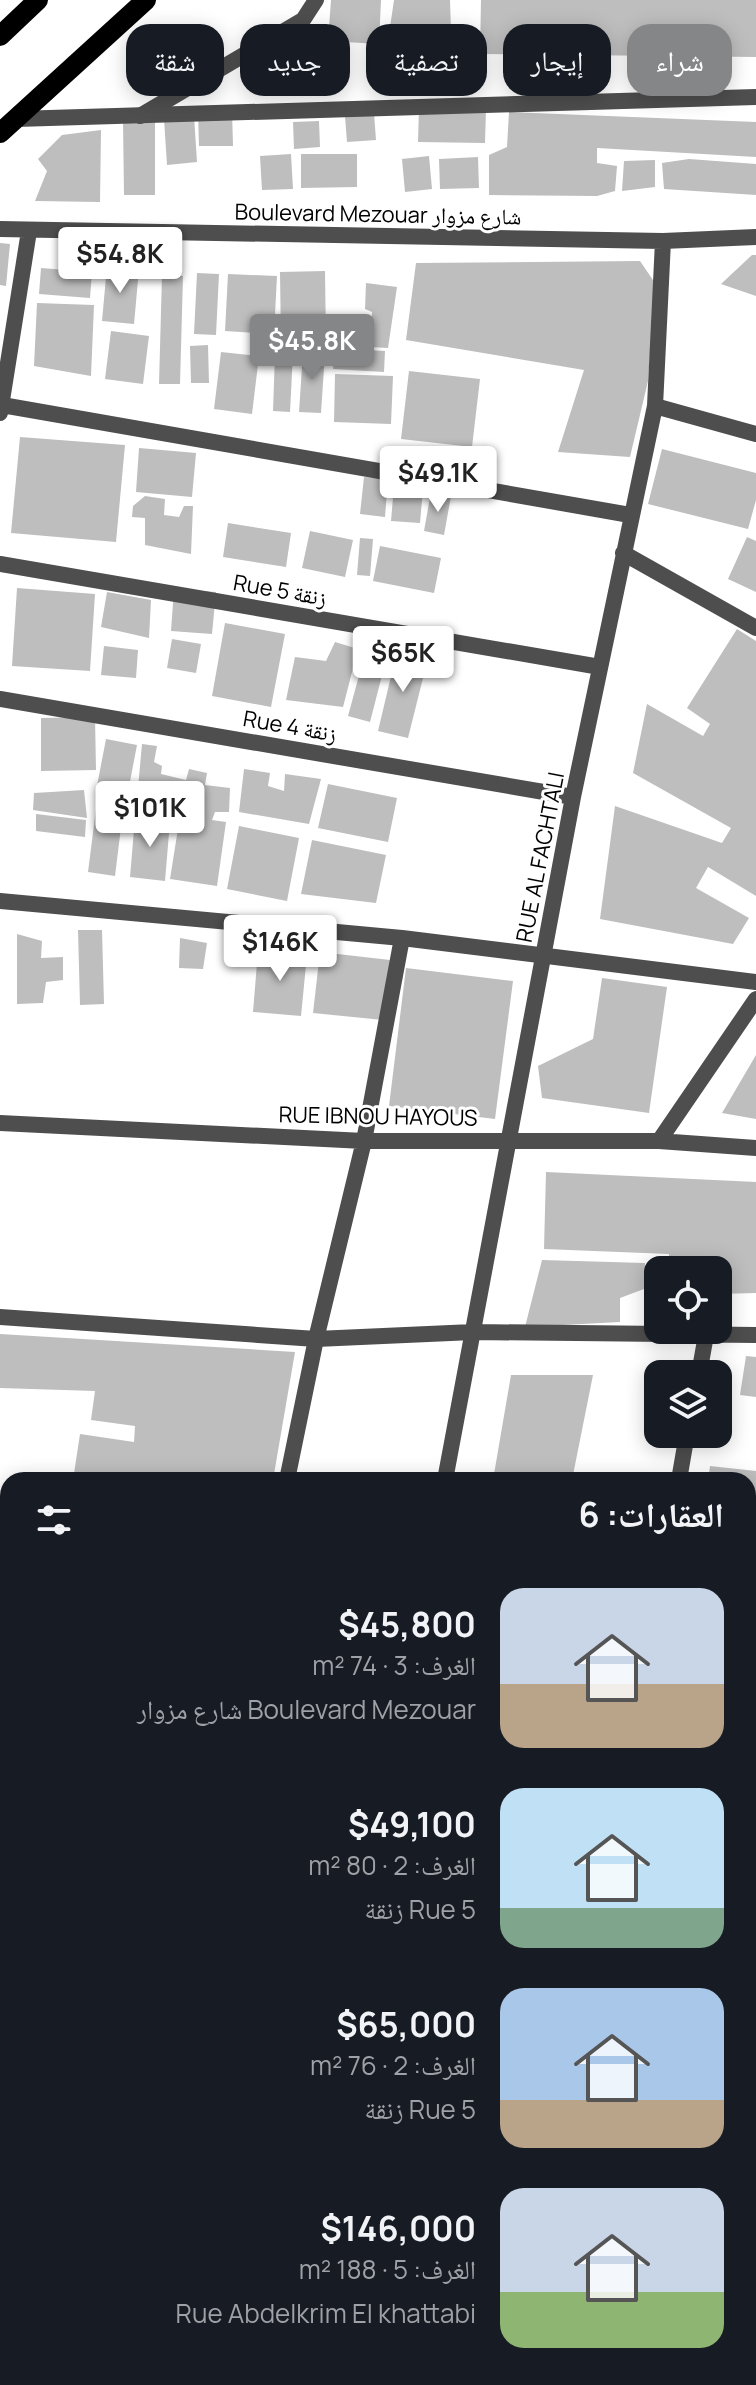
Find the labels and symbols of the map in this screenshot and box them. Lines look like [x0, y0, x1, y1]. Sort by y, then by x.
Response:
street label: Boulevard Mezouar شارع مزوار [234, 196, 522, 232]
pin: $54.8K [55, 227, 185, 295]
pin: $45.8K [247, 314, 377, 382]
pin: $49.1K [373, 446, 503, 514]
street label: Rue 5 زنقة [231, 567, 329, 613]
pin: $65K [356, 626, 450, 694]
street label: Rue 4 زنقة [241, 703, 339, 749]
street label: RUE AL FACHTALI [509, 769, 571, 945]
pin: $101K [94, 781, 206, 849]
pin: $146K [224, 915, 336, 983]
street label: RUE IBNOU HAYOUS [278, 1099, 478, 1133]

